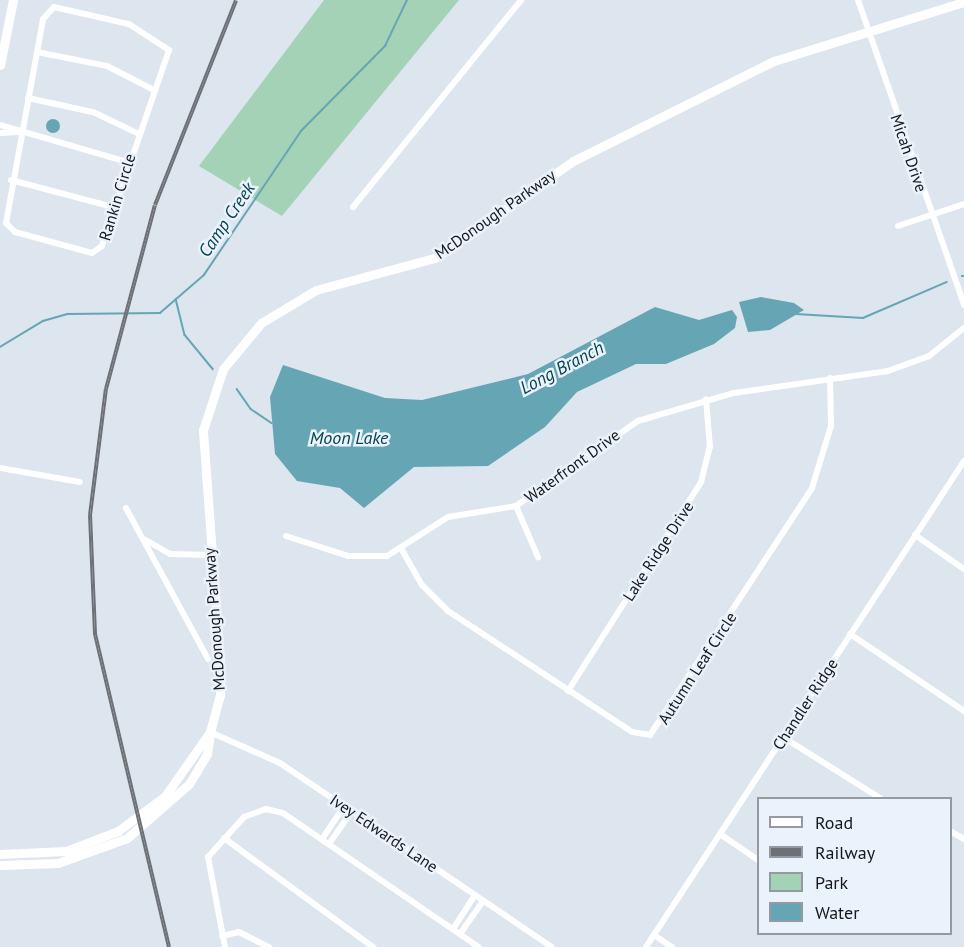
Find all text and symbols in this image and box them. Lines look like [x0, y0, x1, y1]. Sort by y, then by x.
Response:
street label: Micah Drive [887, 112, 931, 194]
street label: Rankin Circle [95, 151, 139, 243]
street label: McDonough Parkway [431, 165, 559, 263]
water label: Camp Creek [194, 179, 260, 261]
water label: Long Branch [516, 337, 608, 399]
street label: Waterfront Drive [521, 425, 623, 507]
water label: Moon Lake [310, 427, 388, 449]
street label: Lake Ridge Drive [619, 498, 697, 604]
street label: McDonough Parkway [199, 547, 229, 691]
street label: Autumn Leaf Circle [654, 608, 740, 728]
street label: Chandler Ridge [768, 655, 842, 753]
street label: Ivey Edwards Lane [326, 790, 442, 876]
legend [757, 797, 952, 935]
text: Road [815, 811, 853, 834]
text: Railway [815, 841, 875, 864]
text: Park [815, 871, 848, 894]
text: Water [815, 901, 859, 924]

